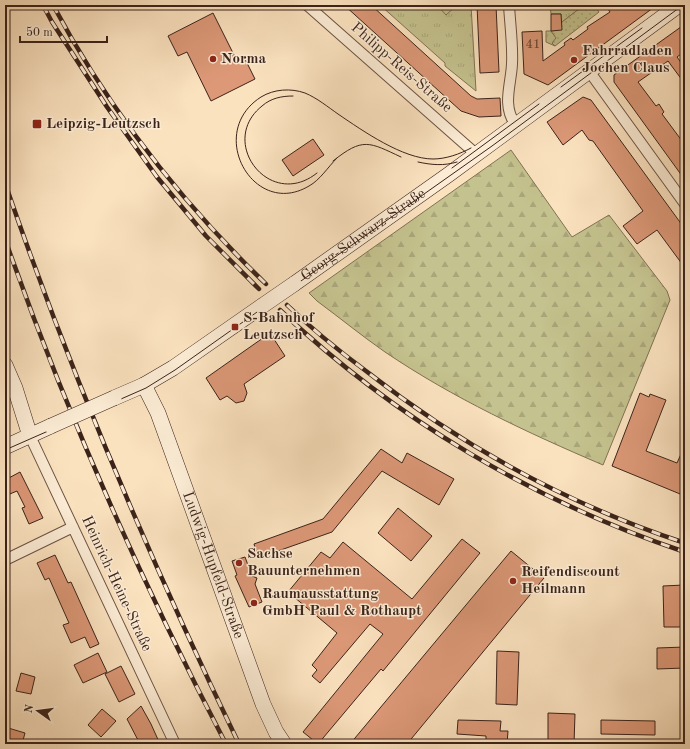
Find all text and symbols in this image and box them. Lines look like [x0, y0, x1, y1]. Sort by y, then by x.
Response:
scale bar [20, 18, 107, 44]
street label: Philipp-Reis-Straße [348, 20, 454, 116]
text: 50 m [26, 26, 53, 39]
house number: 41 [525, 38, 541, 51]
place label: Fahrradladen Jochen Claus [582, 44, 672, 76]
place label: Norma [221, 52, 267, 67]
marker: Norma [208, 54, 218, 64]
marker: Fahrradladen Jochen Claus [569, 55, 579, 65]
place label: Leipzig-Leutzsch [46, 117, 161, 132]
marker: Leipzig-Leutzsch [31, 118, 43, 130]
street label: Georg-Schwarz-Straße [298, 186, 429, 284]
place label: S-Bahnhof Leutzsch [243, 311, 316, 343]
marker: S-Bahnhof Leutzsch [230, 322, 240, 332]
street label: Ludwig-Hupfeld-Straße [179, 490, 246, 641]
street label: Heinrich-Heine-Straße [78, 514, 154, 654]
place label: Sachse Bauunternehmen [247, 547, 360, 579]
marker: Sachse Bauunternehmen [234, 558, 244, 568]
place label: Reifendiscount Heilmann [521, 565, 620, 597]
marker: Reifendiscount Heilmann [508, 576, 518, 586]
place label: Raumausstattung GmbH Paul & Rothaupt [262, 587, 422, 619]
marker: Raumausstattung GmbH Paul & Rothaupt [249, 598, 259, 608]
north arrow [18, 691, 58, 731]
text: N [23, 703, 36, 714]

